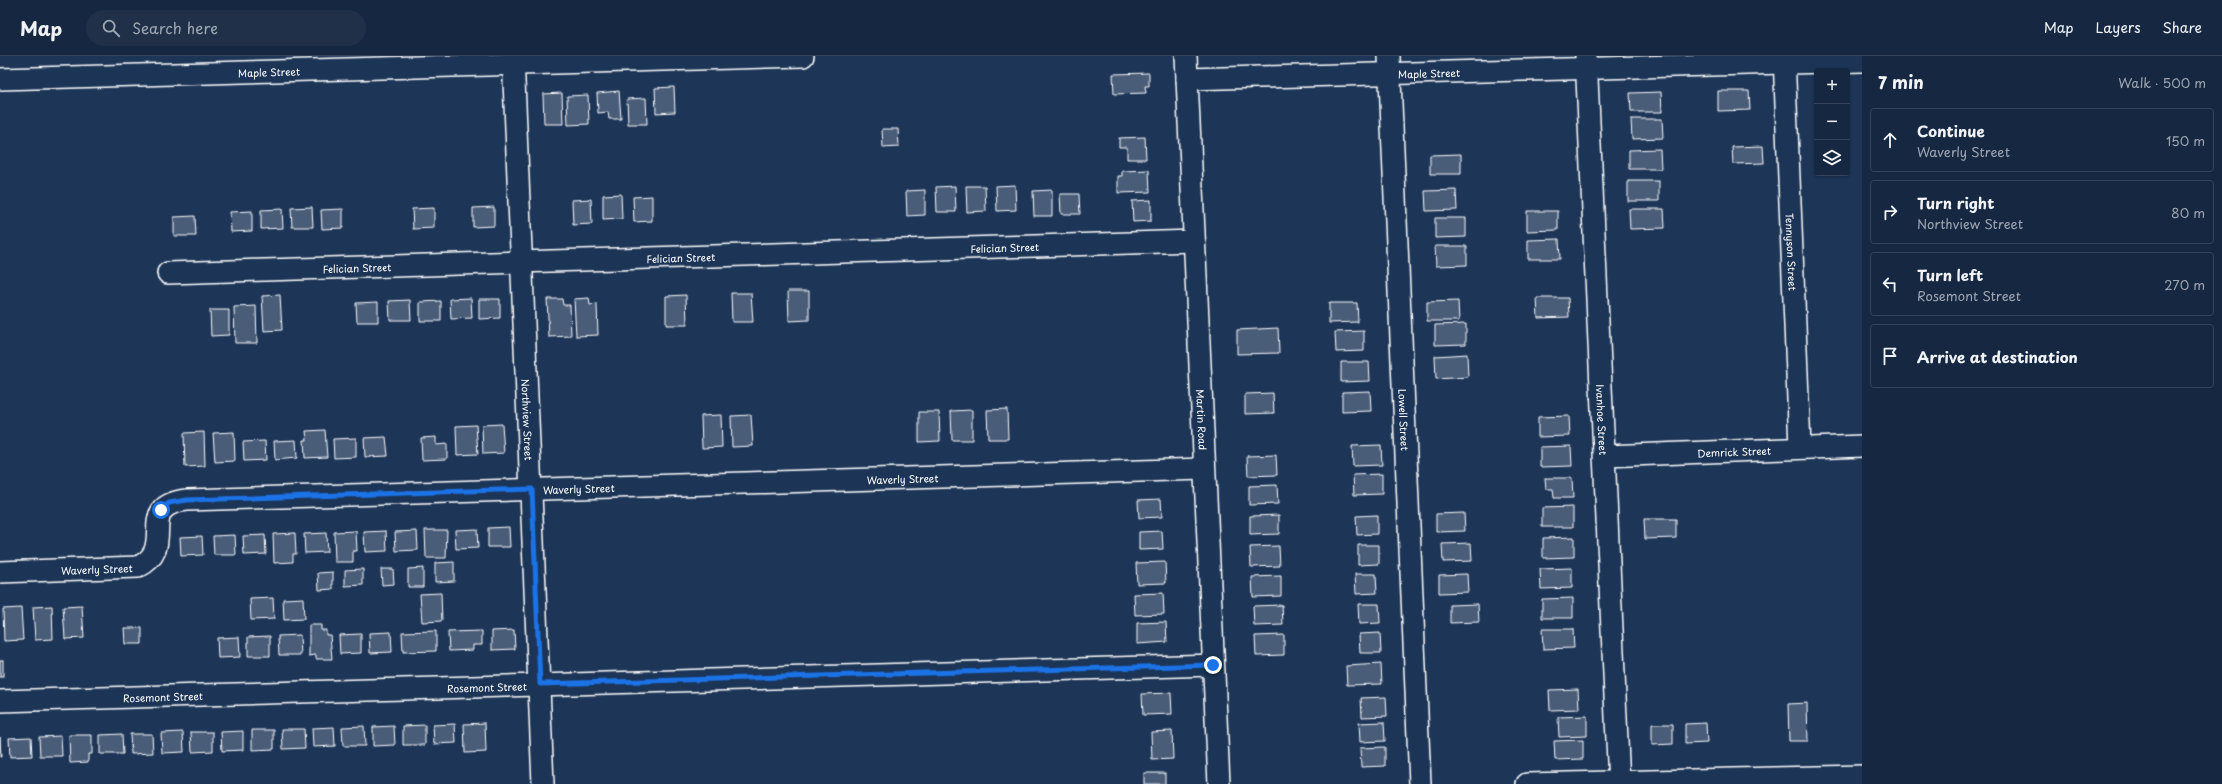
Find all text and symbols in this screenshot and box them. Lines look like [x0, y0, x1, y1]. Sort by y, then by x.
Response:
search box [86, 10, 366, 46]
text: Map [20, 14, 62, 42]
text: Search here [132, 16, 218, 39]
icon: search [100, 17, 122, 39]
text: Map [2044, 17, 2074, 38]
text: Layers [2096, 17, 2141, 38]
text: Share [2163, 17, 2202, 38]
street label: Maple Street [238, 63, 300, 80]
street label: Maple Street [1398, 64, 1460, 81]
map controls [1814, 68, 1850, 176]
button: + [1814, 68, 1850, 104]
text: 7 min [1878, 69, 1924, 95]
text: Walk · 500 m [2118, 73, 2206, 92]
button: − [1814, 104, 1850, 140]
text: Continue [1917, 119, 1985, 142]
icon: ahead [1879, 129, 1901, 151]
text: 150 m [2166, 131, 2205, 150]
button: layers [1814, 140, 1850, 176]
text: Waverly Street [1917, 142, 2010, 161]
text: Turn right [1917, 191, 1994, 214]
icon: right [1879, 201, 1901, 223]
text: 80 m [2171, 203, 2205, 222]
street label: Tennyson Street [1783, 213, 1801, 291]
text: Northview Street [1917, 214, 2023, 233]
street label: Felician Street [970, 238, 1039, 255]
street label: Felician Street [646, 248, 715, 266]
street label: Felician Street [322, 259, 391, 276]
text: Turn left [1917, 263, 1983, 286]
icon: left [1879, 273, 1901, 295]
text: 270 m [2164, 275, 2205, 294]
text: Rosemont Street [1917, 286, 2021, 305]
icon: arrive [1879, 345, 1901, 367]
text: Arrive at destination [1917, 345, 2078, 368]
street label: Northview Street [519, 379, 537, 461]
street label: Ivanhoe Street [1593, 384, 1612, 455]
street label: Lowell Street [1396, 388, 1413, 451]
street label: Martin Road [1194, 389, 1211, 451]
street label: Demrick Street [1697, 442, 1771, 460]
street label: Waverly Street [867, 470, 939, 487]
street label: Waverly Street [543, 479, 615, 497]
route start [152, 501, 170, 519]
street label: Waverly Street [61, 560, 133, 577]
route end [1204, 656, 1222, 674]
street label: Rosemont Street [447, 678, 527, 695]
street label: Rosemont Street [123, 687, 203, 705]

